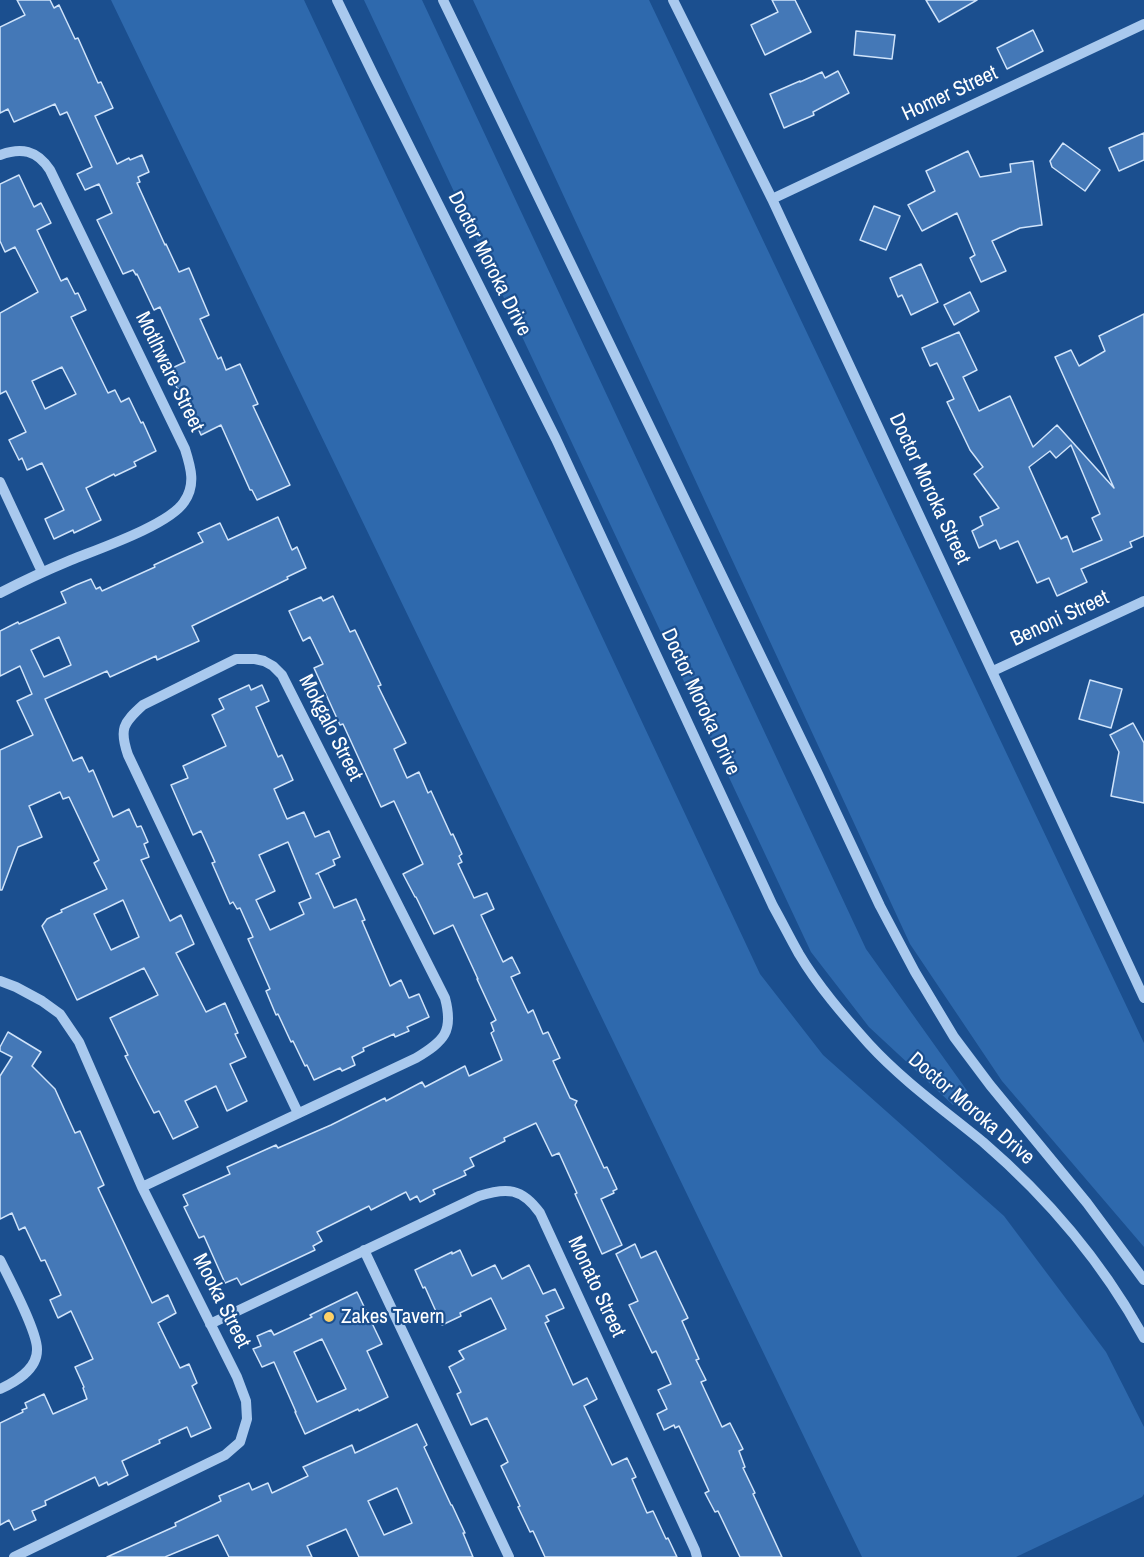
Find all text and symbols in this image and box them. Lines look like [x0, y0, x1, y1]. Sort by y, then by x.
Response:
street label: Homer Street [898, 61, 1002, 127]
street label: Doctor Moroka Drive [442, 188, 536, 340]
street label: Motlhware Street [129, 308, 209, 436]
street label: Doctor Moroka Street [883, 410, 975, 568]
street label: Benoni Street [1007, 585, 1113, 653]
street label: Doctor Moroka Drive [655, 625, 745, 779]
street label: Mokgalo Street [292, 671, 368, 785]
street label: Doctor Moroka Drive [903, 1047, 1039, 1171]
street label: Monato Street [562, 1233, 630, 1341]
street label: Mooka Street [187, 1250, 255, 1352]
place label: Zakes Tavern [341, 1304, 445, 1330]
marker: Zakes Tavern [322, 1310, 336, 1324]

